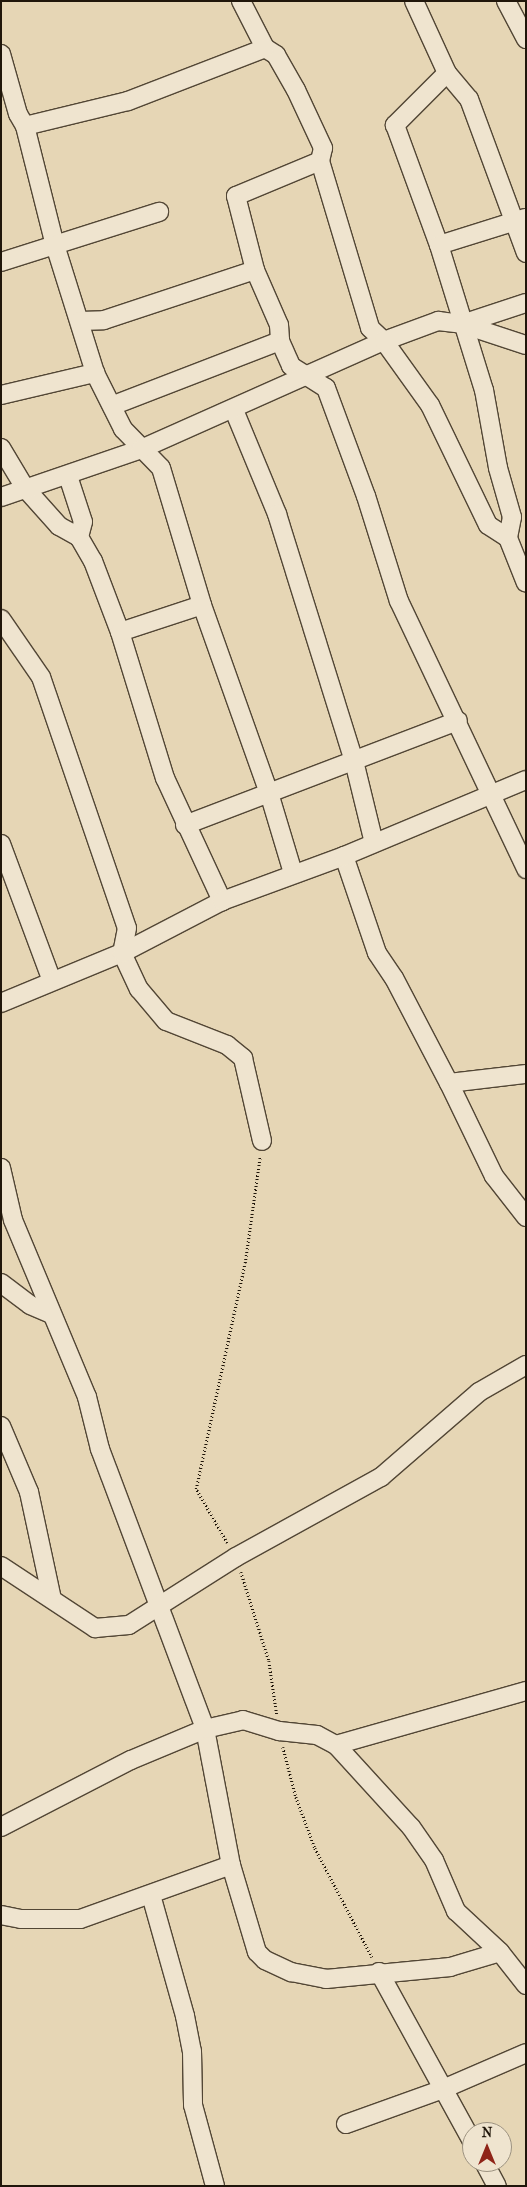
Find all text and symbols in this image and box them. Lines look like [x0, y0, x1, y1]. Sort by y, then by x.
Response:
north arrow [462, 2122, 512, 2172]
text: N [482, 2124, 492, 2141]

